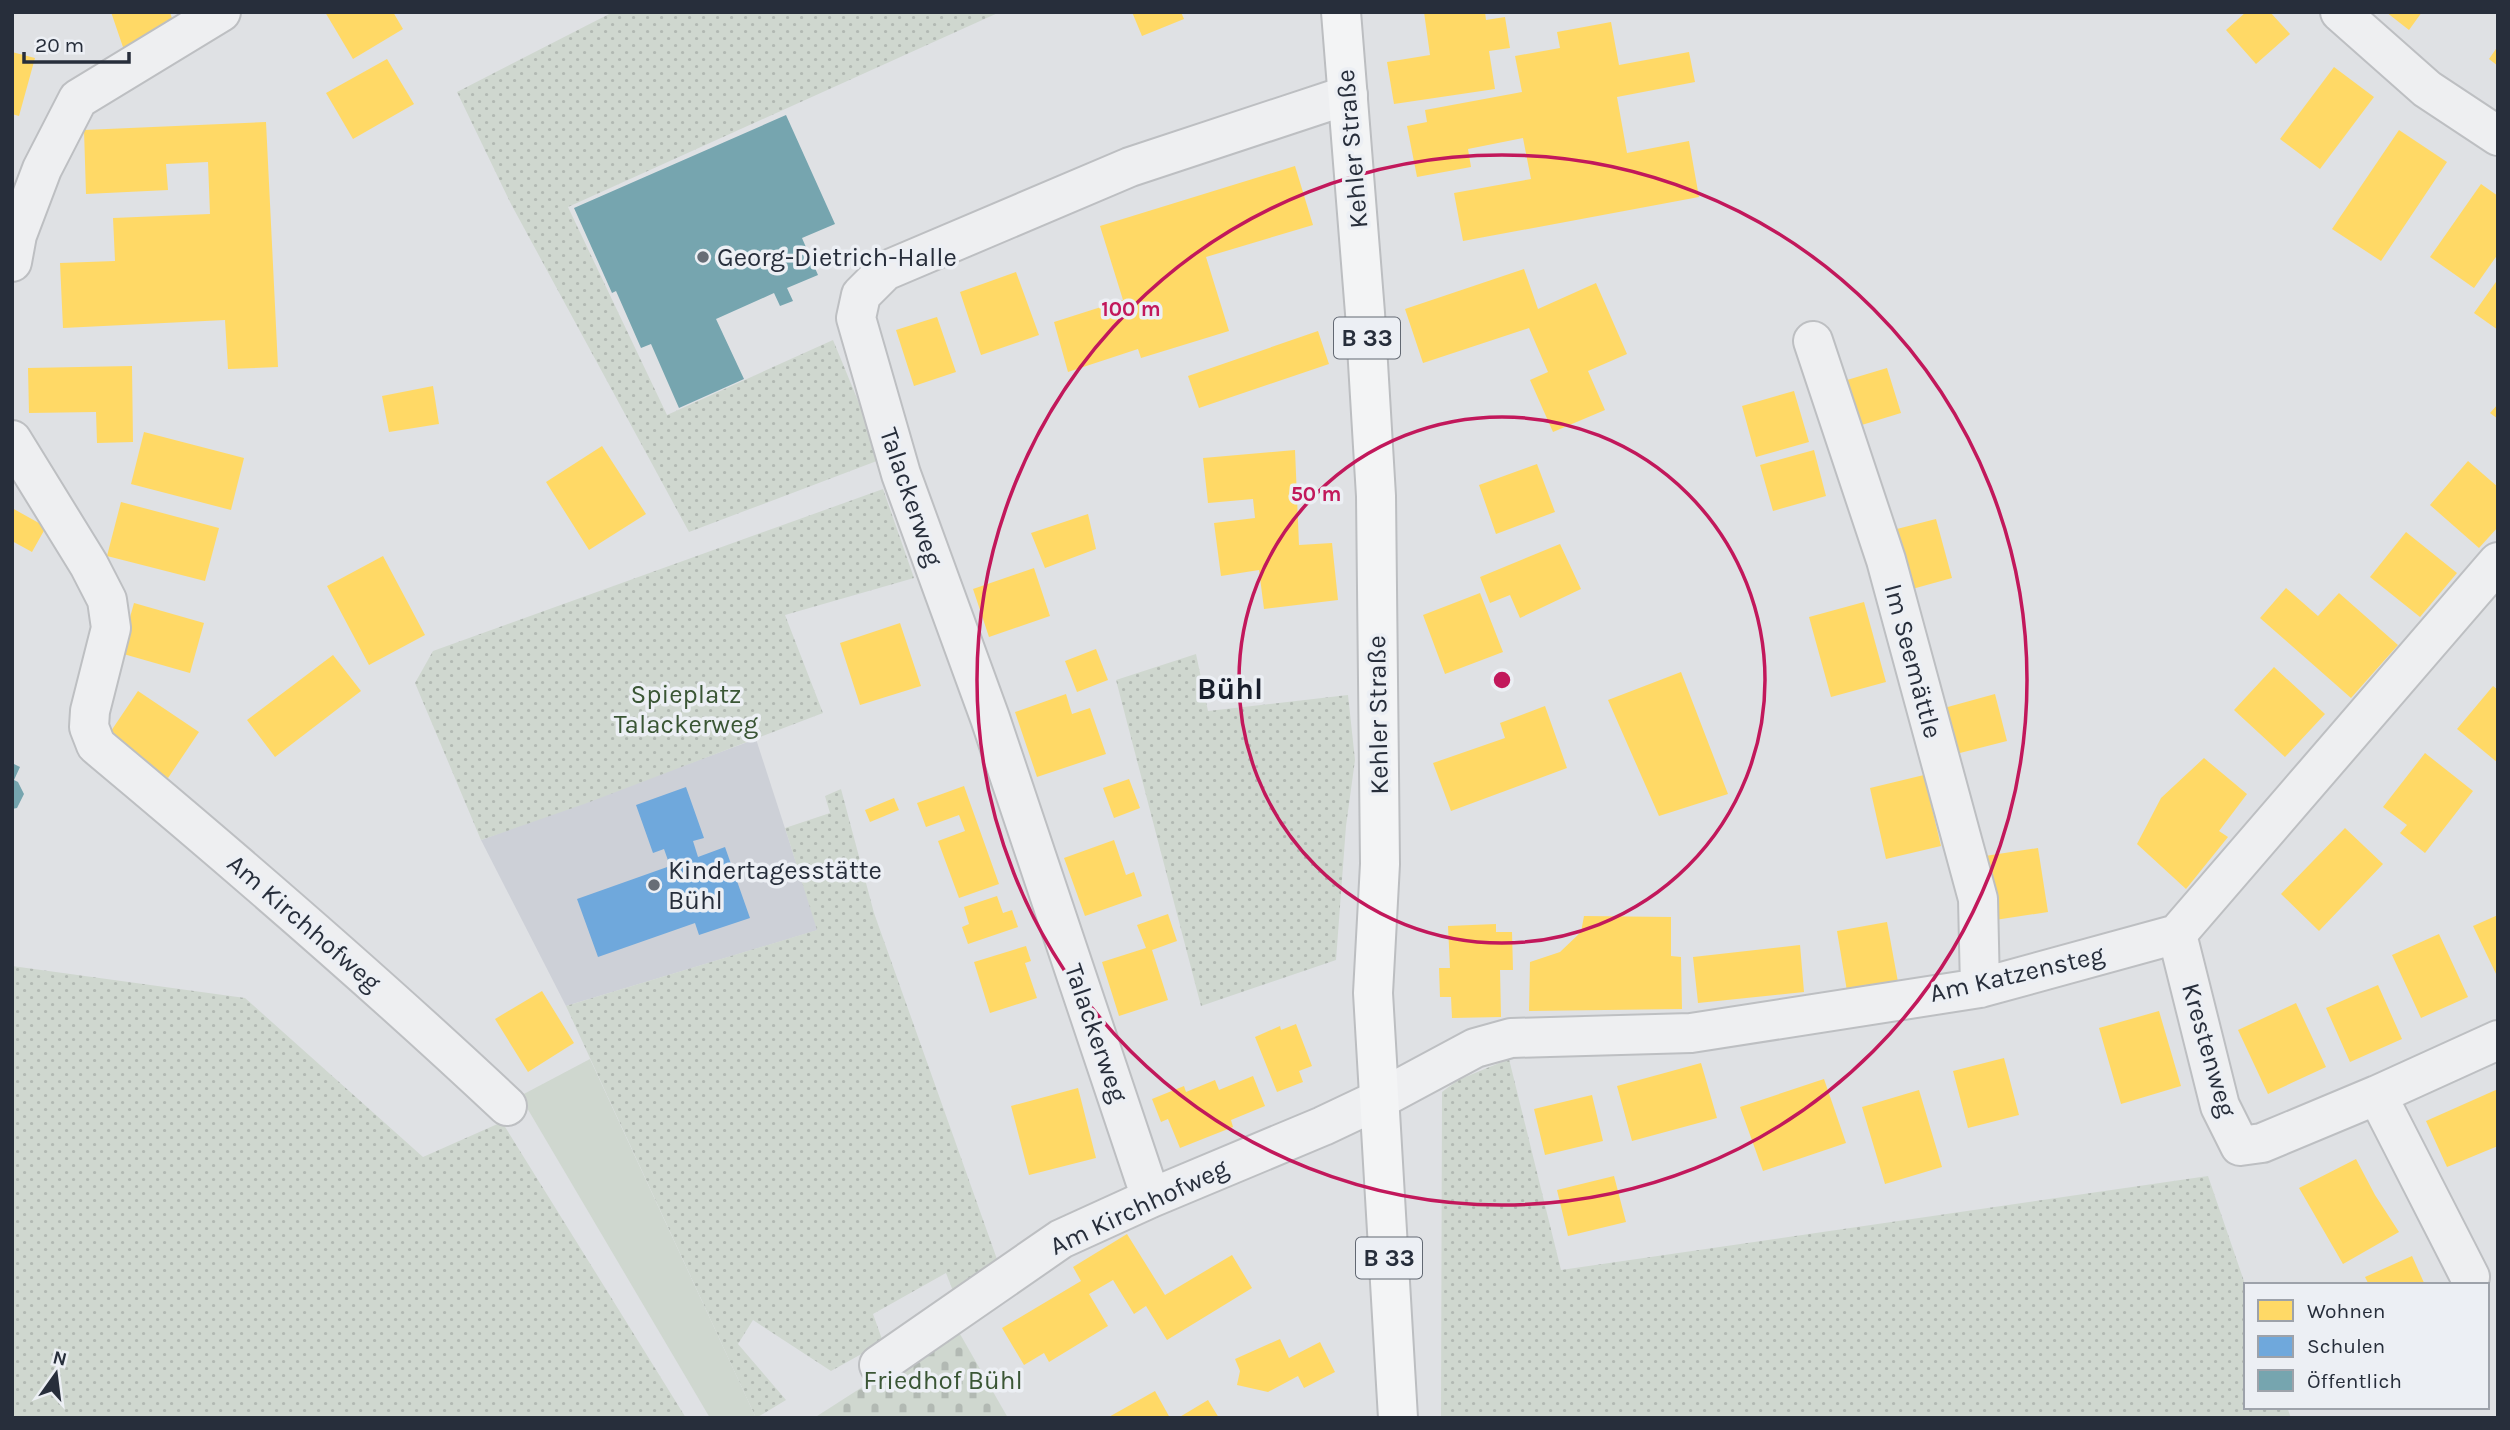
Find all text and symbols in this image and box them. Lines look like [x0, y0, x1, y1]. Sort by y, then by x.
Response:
scale bar [24, 21, 130, 65]
text: 20 m [35, 33, 84, 57]
street label: Kehler Straße [1330, 68, 1374, 230]
place label: Georg-Dietrich-Halle [717, 242, 957, 273]
marker: Georg-Dietrich-Halle [695, 249, 711, 265]
text: 100 m [1101, 297, 1161, 321]
road number: B 33 [1334, 318, 1400, 358]
street label: Talackerweg [873, 424, 949, 571]
text: 50 m [1291, 482, 1341, 506]
street label: Im Seemättle [1877, 580, 1949, 742]
street label: Kehler Straße [1361, 635, 1395, 795]
centre of rings [1490, 668, 1514, 692]
district label: Bühl [1197, 671, 1263, 707]
park label: Spieplatz Talackerweg [614, 679, 758, 740]
street label: Am Kirchhofweg [221, 848, 387, 998]
place label: Kindertagesstätte Bühl [668, 855, 882, 916]
marker: Kindertagesstätte Bühl [646, 877, 662, 893]
street label: Am Katzensteg [1927, 939, 2108, 1009]
street label: Talackerweg [1058, 960, 1134, 1107]
street label: Krestenweg [2175, 979, 2243, 1121]
street label: Am Kirchhofweg [1045, 1152, 1233, 1262]
road number: B 33 [1356, 1238, 1422, 1278]
legend [2244, 1283, 2489, 1409]
text: Wohnen [2307, 1299, 2385, 1323]
text: Schulen [2307, 1334, 2385, 1358]
north arrow [21, 1339, 91, 1409]
text: N [51, 1346, 69, 1371]
park label: Friedhof Bühl [863, 1365, 1023, 1396]
text: Öffentlich [2307, 1369, 2402, 1393]

